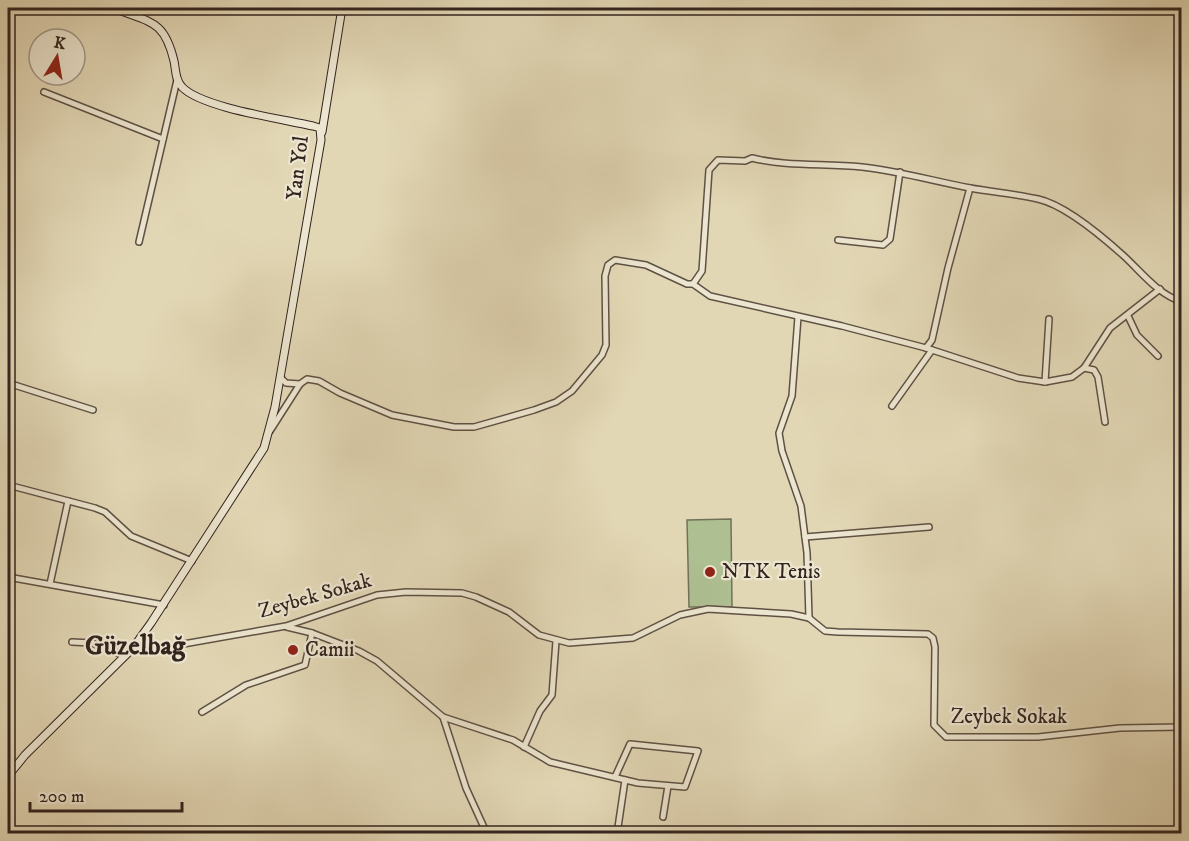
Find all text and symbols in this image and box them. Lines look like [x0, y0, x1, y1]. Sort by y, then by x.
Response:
north arrow [27, 27, 87, 87]
text: K [52, 32, 68, 54]
street label: Yan Yol [281, 134, 315, 202]
place label: NTK Tenis [722, 559, 820, 585]
marker: NTK Tenis [703, 565, 717, 579]
street label: Zeybek Sokak [255, 567, 375, 625]
district label: Güzelbağ [85, 629, 186, 663]
place label: Camii [305, 637, 355, 663]
marker: Camii [286, 643, 300, 657]
street label: Zeybek Sokak [951, 704, 1068, 730]
scale bar [30, 775, 182, 813]
text: 200 m [39, 786, 85, 808]

